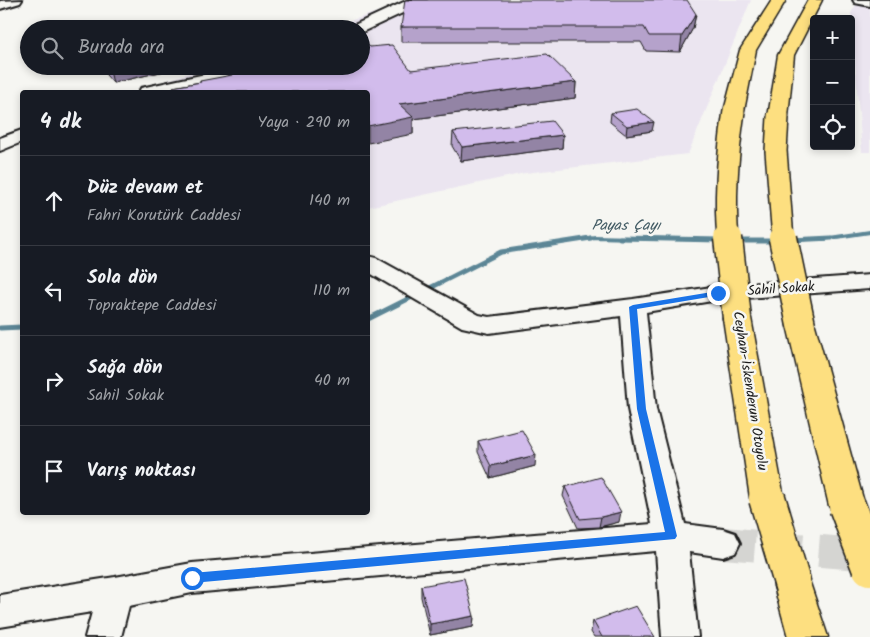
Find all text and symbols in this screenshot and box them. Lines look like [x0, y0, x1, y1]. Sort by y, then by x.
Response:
map controls [810, 15, 855, 150]
button: + [810, 15, 855, 60]
search box [20, 20, 370, 75]
text: Burada ara [78, 33, 165, 63]
icon: search [38, 34, 66, 62]
button: − [810, 60, 855, 105]
button: locate [810, 105, 855, 150]
text: 4 dk [40, 106, 81, 139]
text: Yaya · 290 m [257, 110, 350, 135]
text: Düz devam et [87, 173, 203, 203]
icon: ahead [40, 187, 68, 215]
text: 140 m [309, 188, 350, 213]
text: Fahri Korutürk Caddesi [87, 203, 241, 228]
water label: Payas Çayı [592, 214, 661, 238]
text: Sola dön [87, 263, 158, 293]
street label: Sahil Sokak [747, 276, 816, 302]
icon: left [40, 277, 68, 305]
text: 110 m [313, 278, 350, 303]
route end [707, 282, 730, 305]
text: Topraktepe Caddesi [87, 293, 216, 318]
street label: Ceyhan-İskenderun Otoyolu [727, 310, 773, 472]
text: Sağa dön [87, 353, 163, 383]
icon: right [40, 367, 68, 395]
text: 40 m [314, 368, 350, 393]
text: Sahil Sokak [87, 383, 164, 408]
text: Varış noktası [87, 456, 195, 486]
icon: arrive [40, 457, 68, 485]
route start [181, 567, 204, 590]

